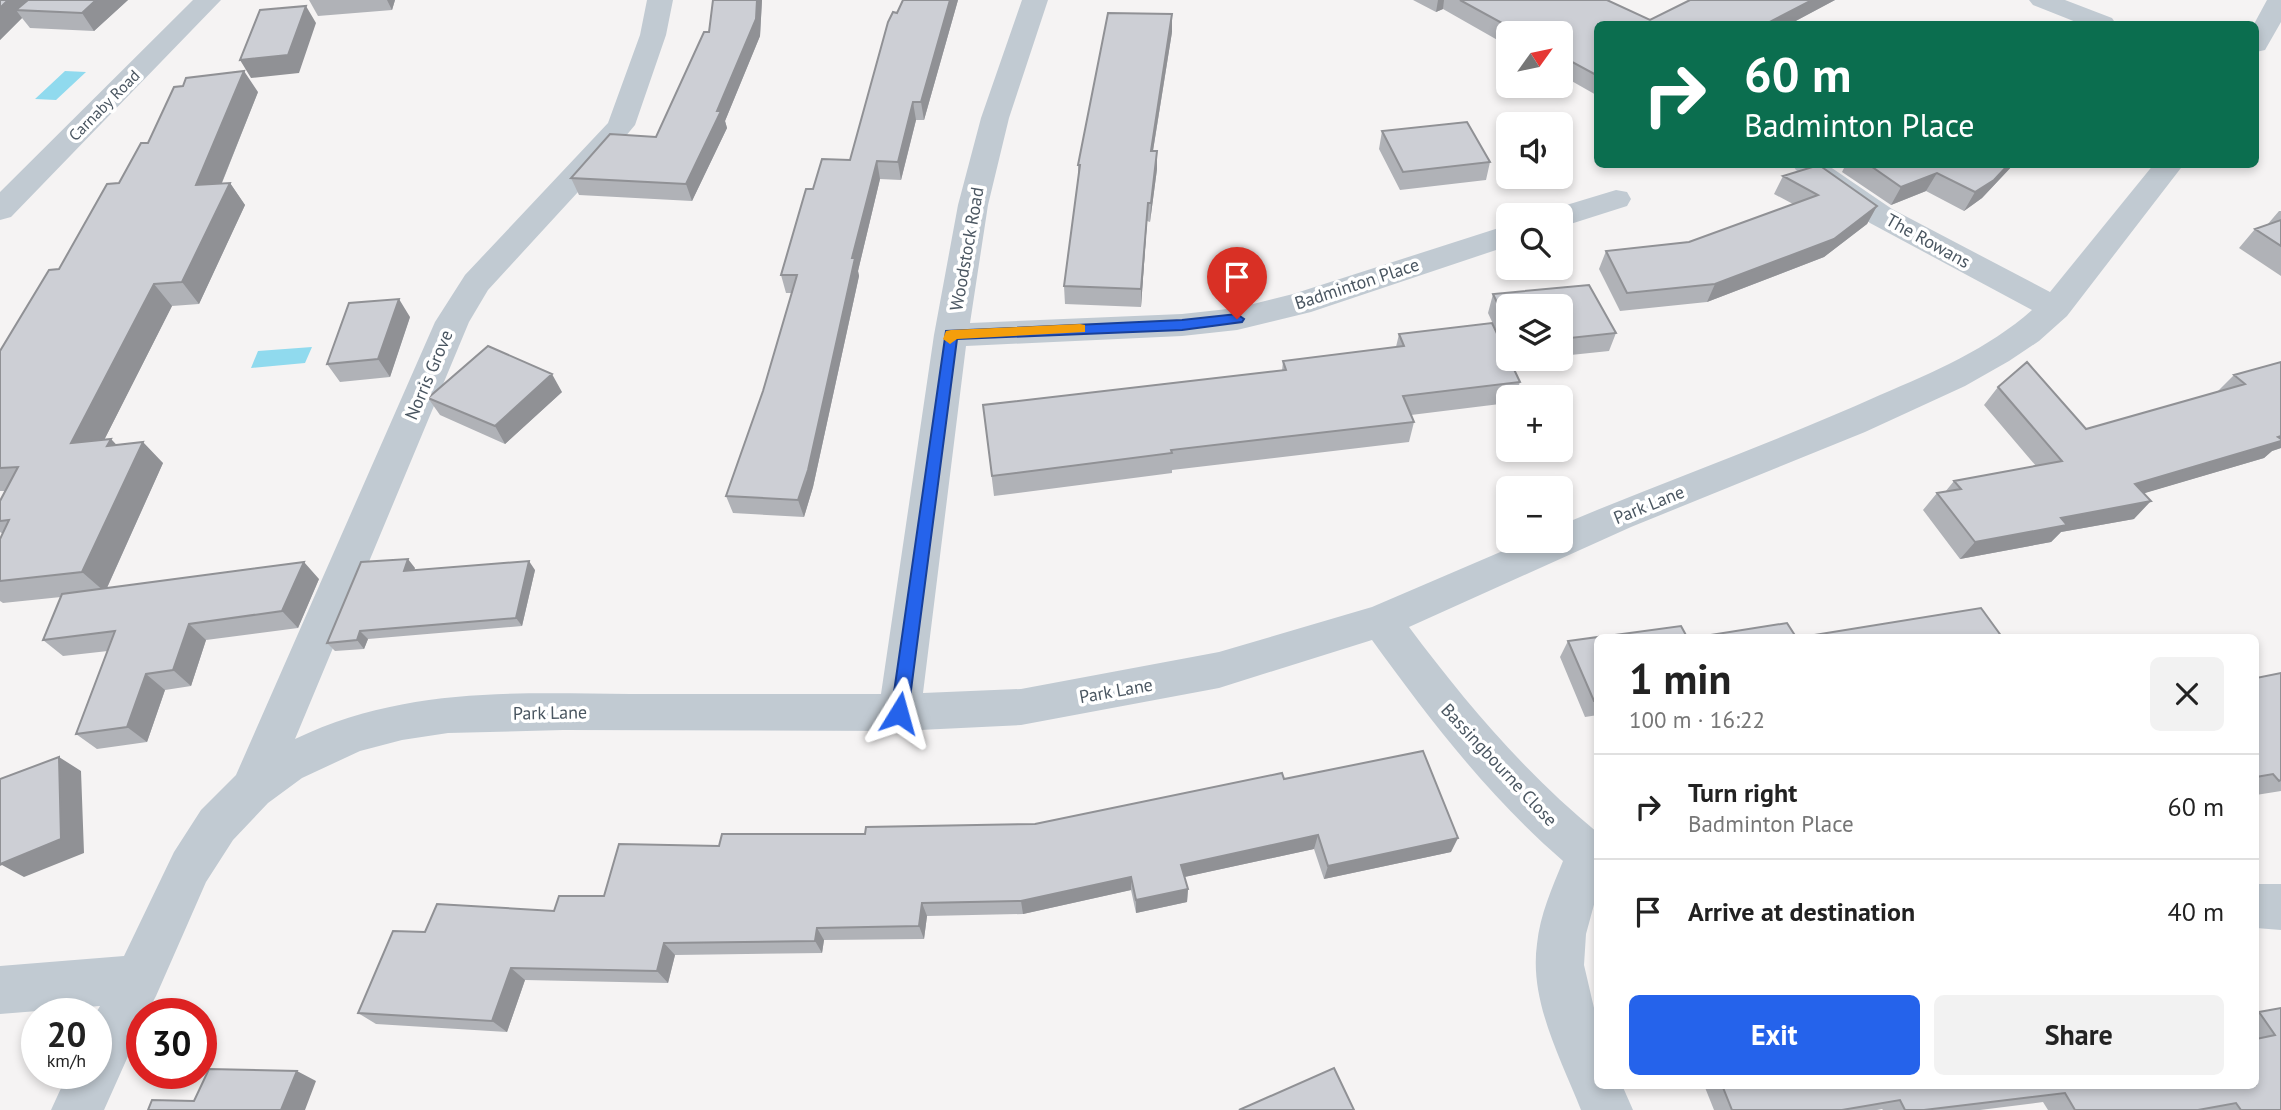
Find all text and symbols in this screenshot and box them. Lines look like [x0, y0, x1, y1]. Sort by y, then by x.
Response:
north arrow [1496, 21, 1573, 98]
map controls [1496, 21, 1573, 553]
text: 60 m [1744, 42, 1851, 106]
icon: right [1629, 49, 1720, 140]
street label: Carnaby Road [64, 65, 144, 145]
text: Badminton Place [1744, 104, 1975, 146]
button: sound [1496, 112, 1573, 189]
street label: Woodstock Road [944, 185, 989, 313]
button: search [1496, 203, 1573, 280]
street label: The Rowans [1882, 208, 1974, 273]
pin [1207, 247, 1267, 319]
street label: Badminton Place [1292, 253, 1422, 315]
icon: arrive [1218, 258, 1256, 296]
button: layers [1496, 294, 1573, 371]
street label: Norris Grove [399, 326, 458, 423]
button: + [1496, 385, 1573, 462]
button: − [1496, 476, 1573, 553]
street label: Park Lane [1610, 480, 1688, 529]
text: 1 min [1629, 651, 1731, 706]
button: close [2150, 657, 2224, 731]
street label: Park Lane [1077, 673, 1154, 708]
position arrow [862, 676, 936, 750]
street label: Bassingbourne Close [1436, 698, 1562, 831]
street label: Park Lane [513, 700, 587, 725]
text: 100 m · 16:22 [1629, 705, 1765, 734]
text: Turn right [1688, 776, 1797, 809]
icon: right [1629, 788, 1667, 826]
text: 60 m [2168, 790, 2224, 823]
text: Badminton Place [1688, 809, 1854, 838]
icon: arrive [1629, 893, 1667, 931]
text: Arrive at destination [1688, 895, 1915, 928]
text: 40 m [2168, 895, 2224, 928]
button: Exit [1629, 995, 1920, 1075]
button: Share [1934, 995, 2224, 1075]
speed limit sign: 30 [126, 998, 217, 1089]
text: 20 [47, 1011, 86, 1057]
text: km/h [47, 1049, 86, 1072]

